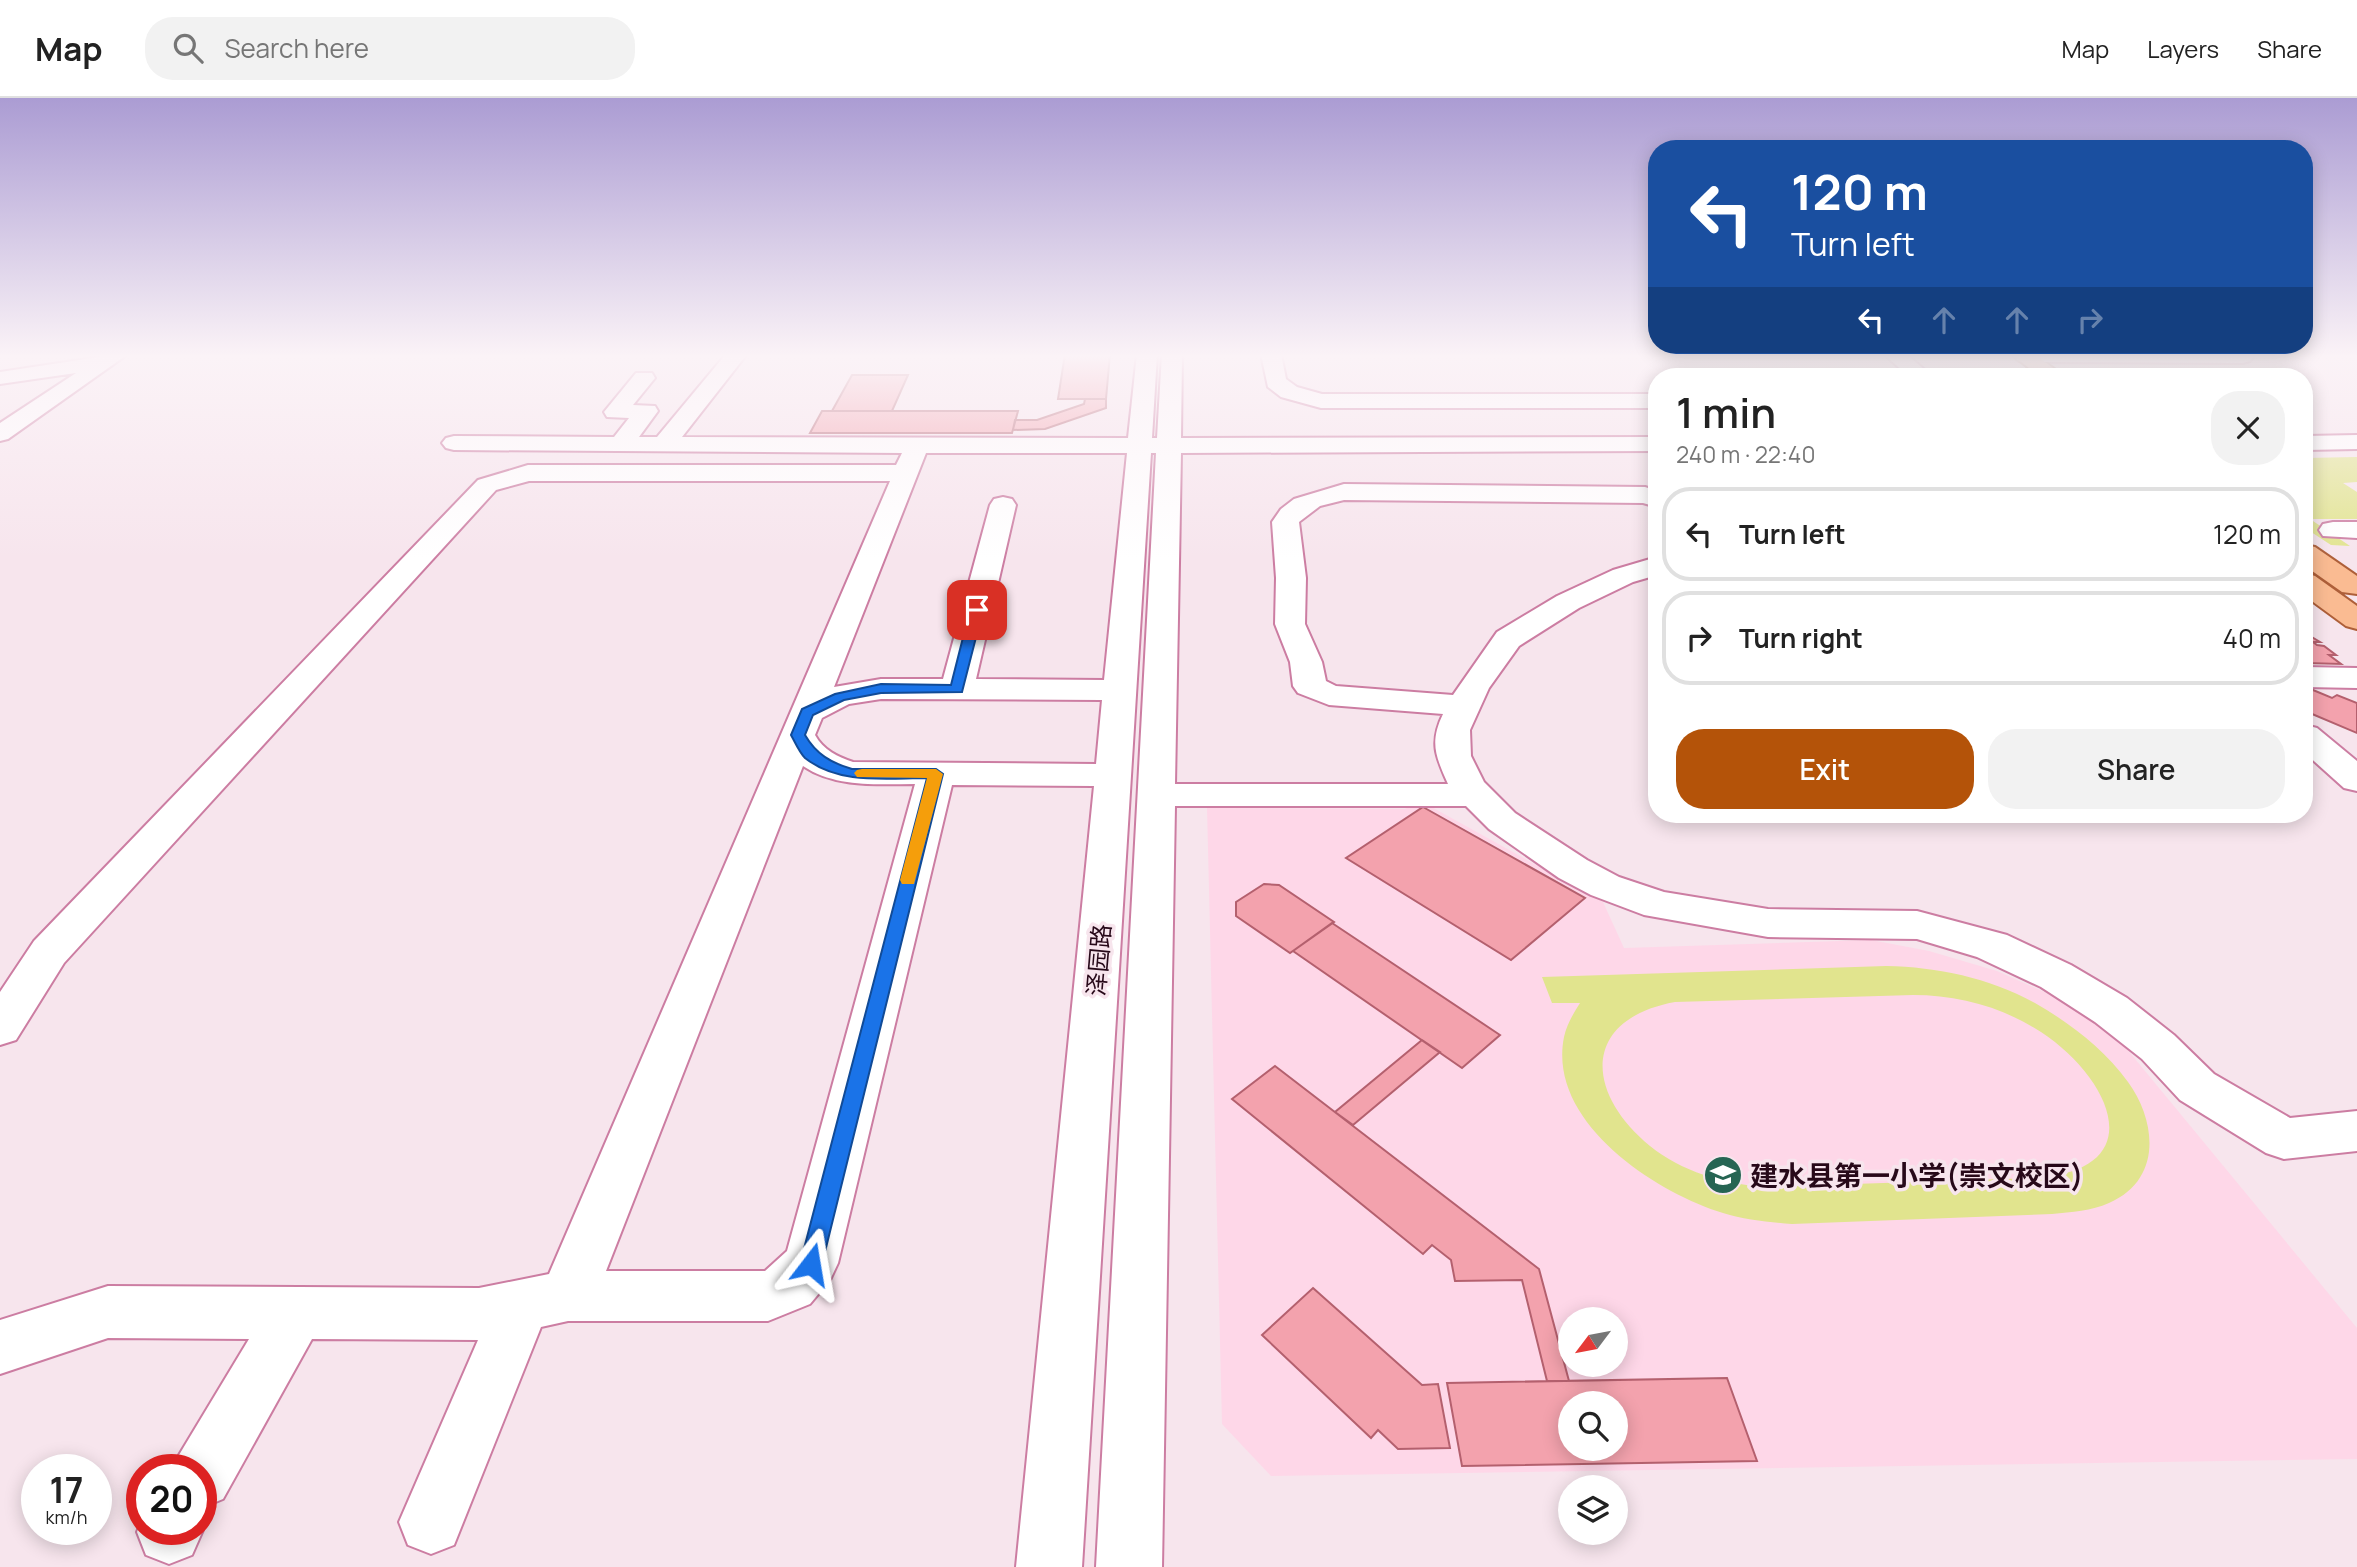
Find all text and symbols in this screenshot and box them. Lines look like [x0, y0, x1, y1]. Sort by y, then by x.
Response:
search box [145, 17, 635, 80]
text: Map [35, 26, 103, 71]
icon: search [169, 29, 207, 67]
text: Search here [225, 30, 369, 66]
text: Map [2062, 32, 2109, 65]
text: Layers [2147, 32, 2219, 65]
text: Share [2257, 32, 2322, 65]
text: 120 m [1791, 158, 1928, 225]
icon: left [1676, 168, 1767, 259]
text: Turn left [1791, 222, 1915, 266]
icon: left [1852, 301, 1890, 339]
icon: ahead [1925, 301, 1963, 339]
icon: ahead [1998, 301, 2036, 339]
icon: right [2071, 301, 2109, 339]
text: 1 min [1676, 383, 1776, 441]
button: close [2211, 391, 2285, 465]
text: 240 m · 22:40 [1676, 438, 1815, 470]
icon: left [1680, 515, 1718, 553]
text: Turn left [1739, 516, 1846, 552]
text: 120 m [2213, 516, 2281, 552]
pin [947, 580, 1007, 640]
icon: arrive [958, 591, 996, 629]
icon: right [1680, 619, 1718, 657]
text: Turn right [1739, 620, 1863, 656]
text: 40 m [2223, 620, 2281, 656]
button: Exit [1676, 729, 1974, 809]
button: Share [1988, 729, 2285, 809]
street label: 泽园路 [1078, 923, 1118, 997]
school or university icon: 建水县第一小学(崇文校区) [1702, 1154, 1744, 1196]
place label: 建水县第一小学(崇文校区) [1750, 1156, 2083, 1194]
position arrow [774, 1227, 848, 1301]
north arrow [1558, 1307, 1628, 1377]
map controls [1558, 1307, 1628, 1545]
button: search [1558, 1391, 1628, 1461]
speed limit sign: 20 [126, 1454, 217, 1545]
text: 17 [49, 1466, 84, 1514]
button: layers [1558, 1475, 1628, 1545]
text: km/h [46, 1505, 87, 1529]

